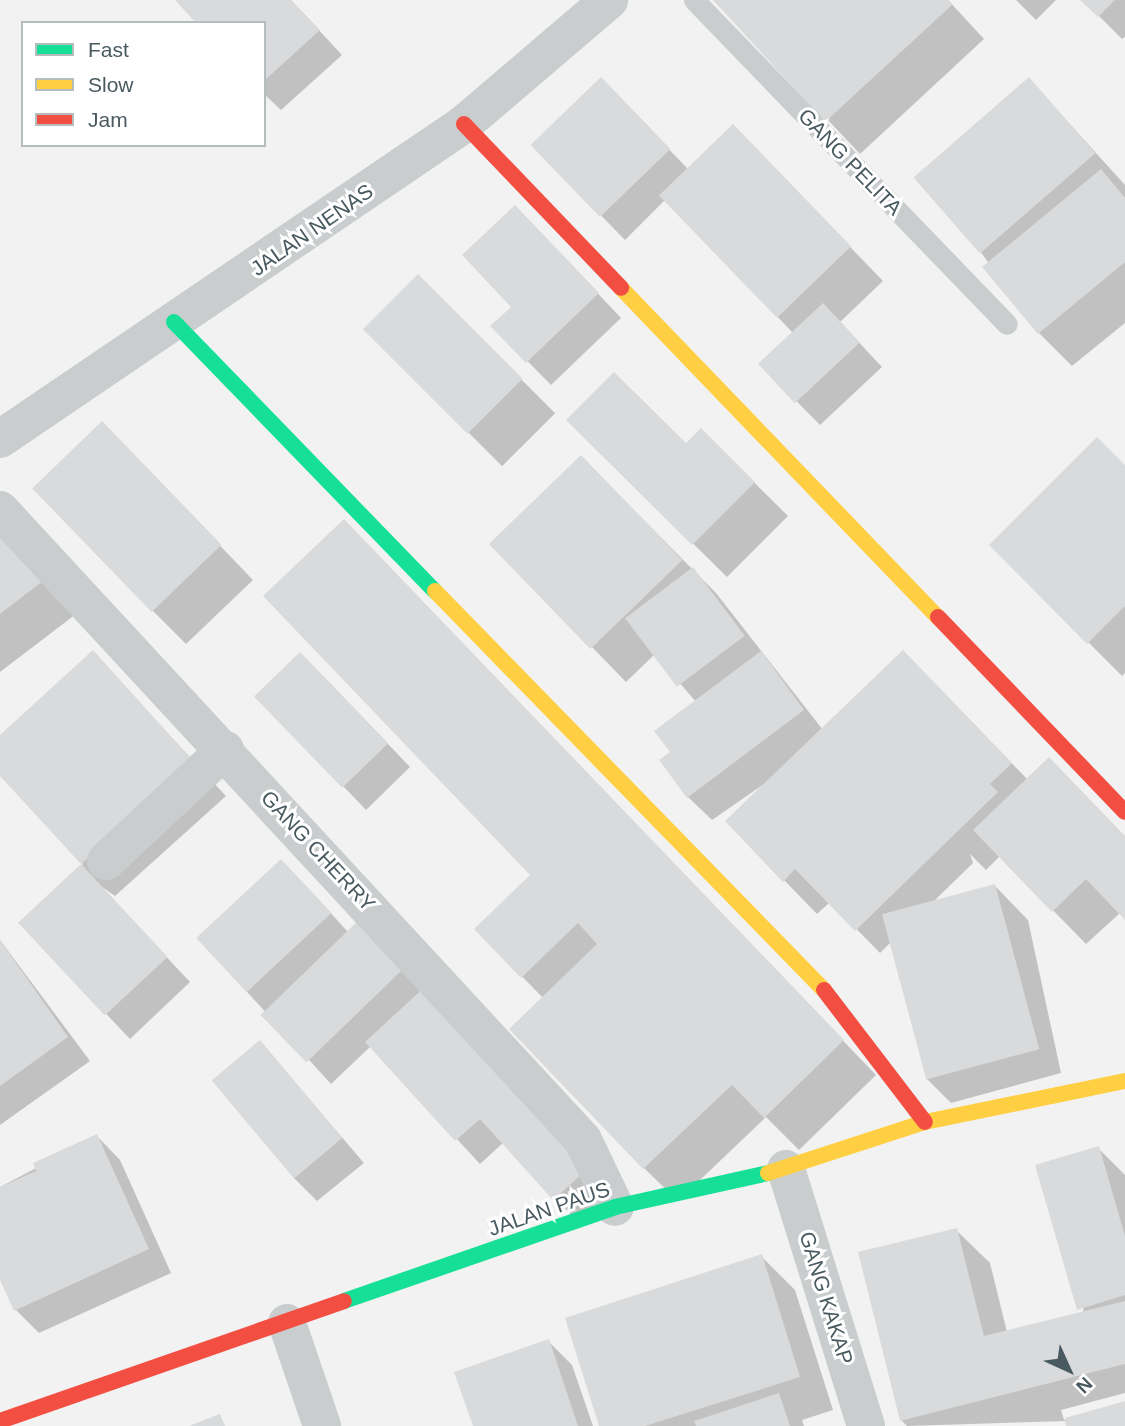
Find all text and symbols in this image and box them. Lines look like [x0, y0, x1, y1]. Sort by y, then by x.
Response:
legend [21, 21, 266, 147]
text: Fast [88, 38, 129, 61]
text: Slow [88, 73, 134, 96]
street label: GANG PELITA [793, 103, 907, 221]
text: Jam [88, 108, 128, 131]
street label: JALAN NENAS [246, 179, 378, 281]
street label: GANG CHERRY [256, 785, 380, 917]
street label: JALAN PAUS [485, 1176, 613, 1242]
street label: GANG KAKAP [794, 1228, 858, 1368]
north arrow [1034, 1335, 1104, 1405]
text: N [1072, 1373, 1096, 1397]

